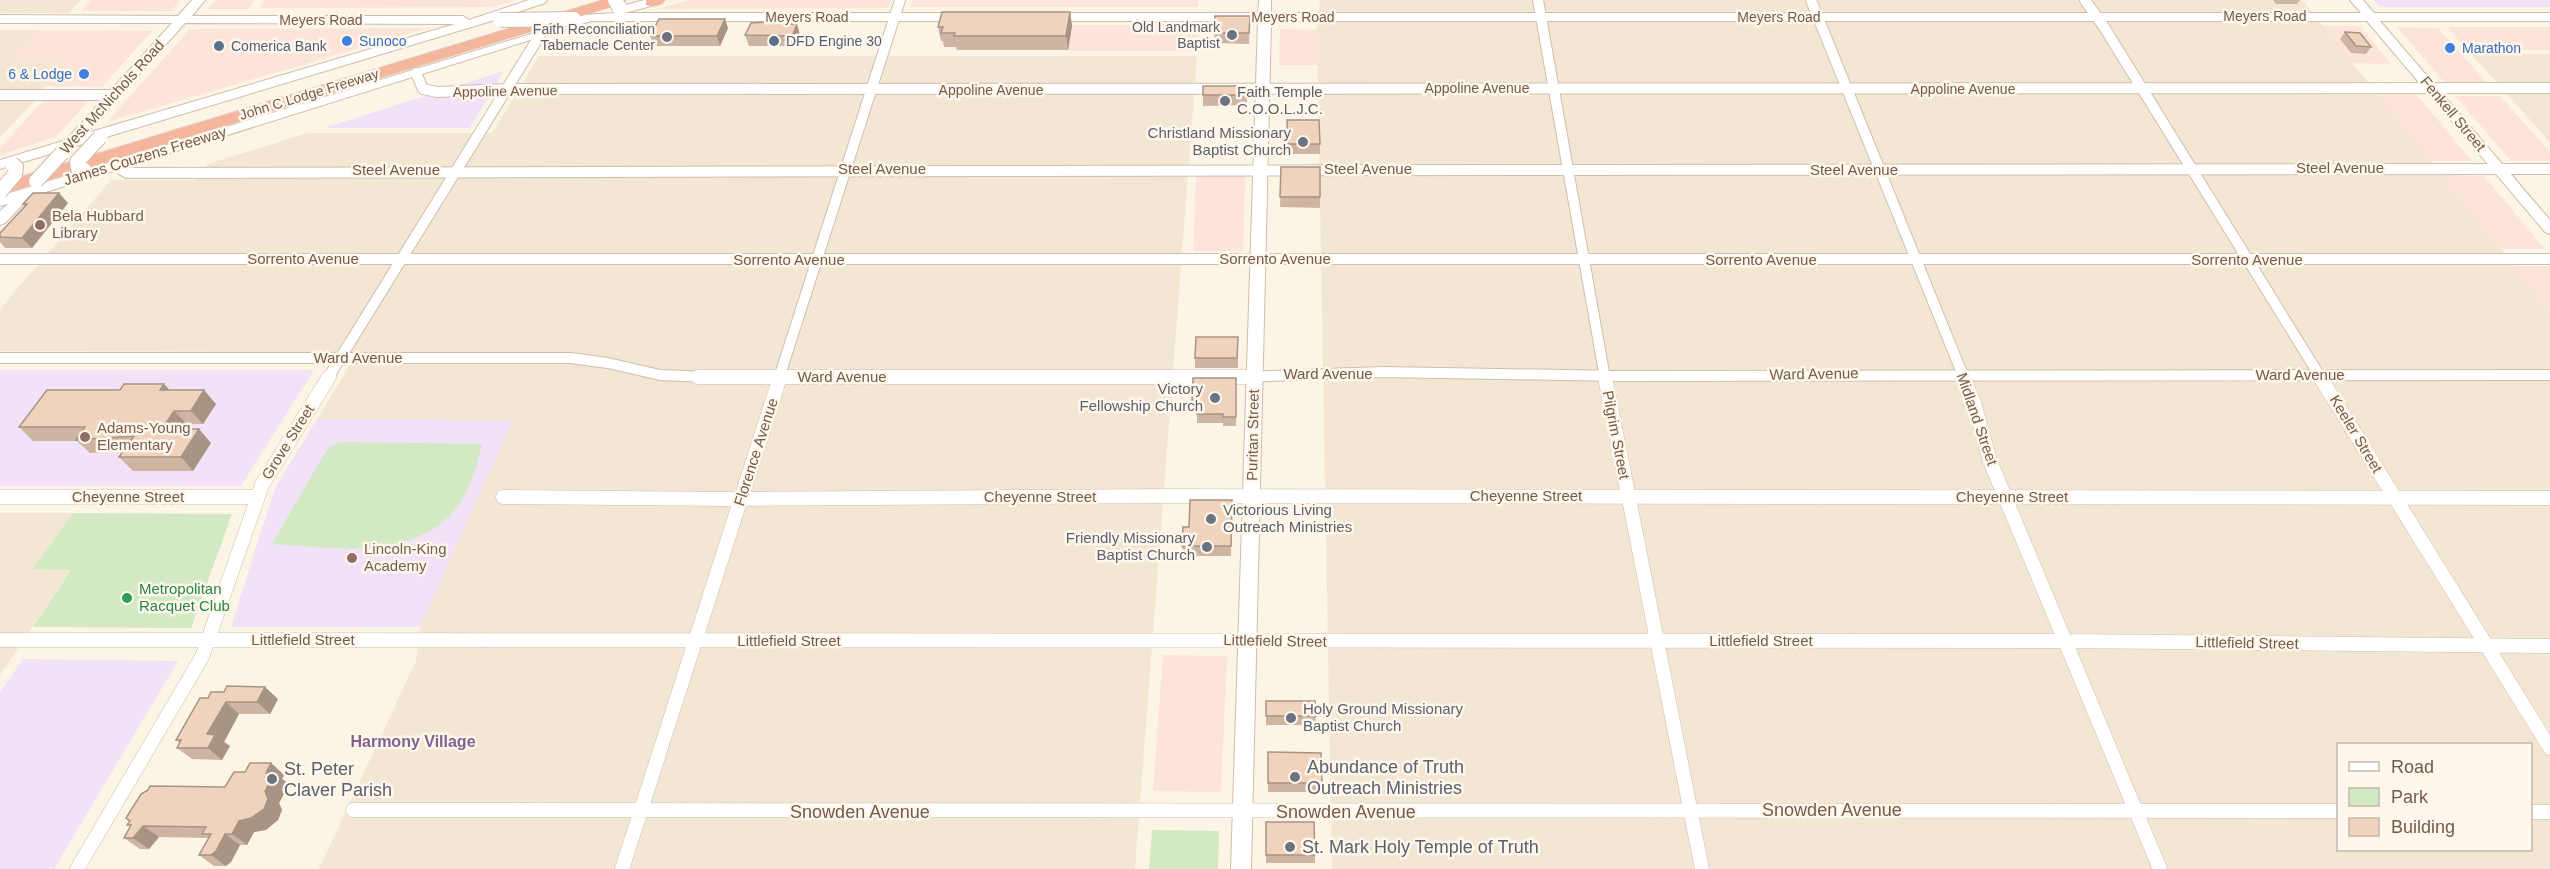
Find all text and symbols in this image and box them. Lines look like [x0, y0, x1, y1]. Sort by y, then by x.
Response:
street label: Meyers Road [2223, 8, 2307, 24]
street label: Meyers Road [765, 9, 849, 25]
street label: Meyers Road [1251, 9, 1335, 25]
street label: Meyers Road [1737, 9, 1821, 25]
street label: Meyers Road [279, 12, 363, 28]
place label: Old Landmark Baptist [1132, 19, 1221, 51]
place label: Faith Reconciliation Tabernacle Center [533, 21, 655, 53]
marker: Old Landmark Baptist [1225, 28, 1239, 42]
marker: Faith Reconciliation Tabernacle Center [660, 30, 674, 44]
place label: Sunoco [359, 33, 407, 49]
place label: DFD Engine 30 [786, 33, 882, 49]
marker: Sunoco [340, 34, 354, 48]
marker: DFD Engine 30 [767, 34, 781, 48]
street label: West McNichols Road [56, 36, 167, 157]
place label: Comerica Bank [231, 38, 328, 54]
marker: Comerica Bank [212, 39, 226, 53]
place label: Marathon [2462, 40, 2521, 56]
marker: Marathon [2443, 41, 2457, 55]
street label: John C Lodge Freeway [237, 65, 381, 123]
place label: 6 & Lodge [8, 66, 72, 82]
marker: 6 & Lodge [77, 67, 91, 81]
street label: Fenkell Street [2417, 73, 2490, 155]
street label: Appoline Avenue [1425, 80, 1530, 96]
street label: Appoline Avenue [1911, 81, 2016, 97]
street label: Appoline Avenue [452, 82, 558, 100]
street label: Appoline Avenue [939, 82, 1044, 98]
place label: Faith Temple C.O.O.L.J.C. [1237, 83, 1323, 117]
marker: Faith Temple C.O.O.L.J.C. [1218, 94, 1232, 108]
street label: James Couzens Freeway [61, 123, 229, 188]
place label: Christland Missionary Baptist Church [1148, 124, 1291, 158]
marker: Christland Missionary Baptist Church [1296, 135, 1310, 149]
street label: Steel Avenue [2296, 159, 2384, 176]
street label: Steel Avenue [838, 160, 926, 177]
street label: Steel Avenue [1324, 160, 1412, 177]
street label: Steel Avenue [352, 161, 440, 178]
street label: Steel Avenue [1810, 161, 1898, 178]
place label: Bela Hubbard Library [52, 207, 144, 241]
marker: Bela Hubbard Library [33, 218, 47, 232]
street label: Sorrento Avenue [247, 250, 359, 267]
street label: Sorrento Avenue [1219, 250, 1331, 267]
street label: Sorrento Avenue [733, 251, 845, 268]
street label: Sorrento Avenue [1705, 251, 1817, 268]
street label: Sorrento Avenue [2191, 251, 2303, 268]
street label: Ward Avenue [313, 349, 403, 366]
street label: Ward Avenue [1769, 364, 1859, 383]
street label: Ward Avenue [1283, 365, 1373, 382]
street label: Ward Avenue [2255, 366, 2345, 383]
street label: Ward Avenue [797, 368, 887, 385]
street label: Midland Street [1954, 370, 2002, 468]
place label: Victory Fellowship Church [1080, 380, 1203, 414]
street label: Puritan Street [1243, 388, 1262, 481]
street label: Pilgrim Street [1600, 389, 1634, 482]
marker: Victory Fellowship Church [1208, 391, 1222, 405]
street label: Keeler Street [2327, 392, 2387, 476]
street label: Florence Avenue [730, 396, 781, 508]
street label: Grove Street [258, 400, 318, 482]
place label: Adams-Young Elementary [97, 419, 191, 453]
marker: Adams-Young Elementary [78, 430, 92, 444]
street label: Cheyenne Street [1470, 487, 1583, 504]
street label: Cheyenne Street [72, 488, 185, 505]
street label: Cheyenne Street [984, 488, 1097, 505]
street label: Cheyenne Street [1956, 488, 2069, 505]
place label: Victorious Living Outreach Ministries [1223, 501, 1352, 535]
marker: Victorious Living Outreach Ministries [1204, 512, 1218, 526]
place label: Friendly Missionary Baptist Church [1066, 529, 1195, 563]
place label: Lincoln-King Academy [364, 540, 447, 574]
marker: Friendly Missionary Baptist Church [1200, 540, 1214, 554]
marker: Lincoln-King Academy [345, 551, 359, 565]
place label: Metropolitan Racquet Club [139, 580, 230, 614]
marker: Metropolitan Racquet Club [120, 591, 134, 605]
street label: Littlefield Street [251, 631, 356, 648]
street label: Littlefield Street [1223, 631, 1328, 650]
street label: Littlefield Street [737, 632, 842, 649]
street label: Littlefield Street [1709, 632, 1814, 649]
street label: Littlefield Street [2195, 633, 2300, 652]
place label: Holy Ground Missionary Baptist Church [1303, 700, 1464, 734]
marker: Holy Ground Missionary Baptist Church [1284, 711, 1298, 725]
district label: Harmony Village [350, 733, 476, 750]
legend [2337, 743, 2532, 851]
place label: Abundance of Truth Outreach Ministries [1307, 757, 1464, 798]
text: Road [2391, 757, 2434, 777]
place label: St. Peter Claver Parish [284, 759, 392, 800]
marker: Abundance of Truth Outreach Ministries [1288, 770, 1302, 784]
marker: St. Peter Claver Parish [265, 772, 279, 786]
text: Park [2391, 787, 2429, 807]
street label: Snowden Avenue [1762, 800, 1902, 820]
street label: Snowden Avenue [790, 802, 930, 822]
street label: Snowden Avenue [1276, 802, 1416, 822]
text: Building [2391, 817, 2455, 837]
place label: St. Mark Holy Temple of Truth [1302, 837, 1539, 857]
marker: St. Mark Holy Temple of Truth [1283, 840, 1297, 854]

